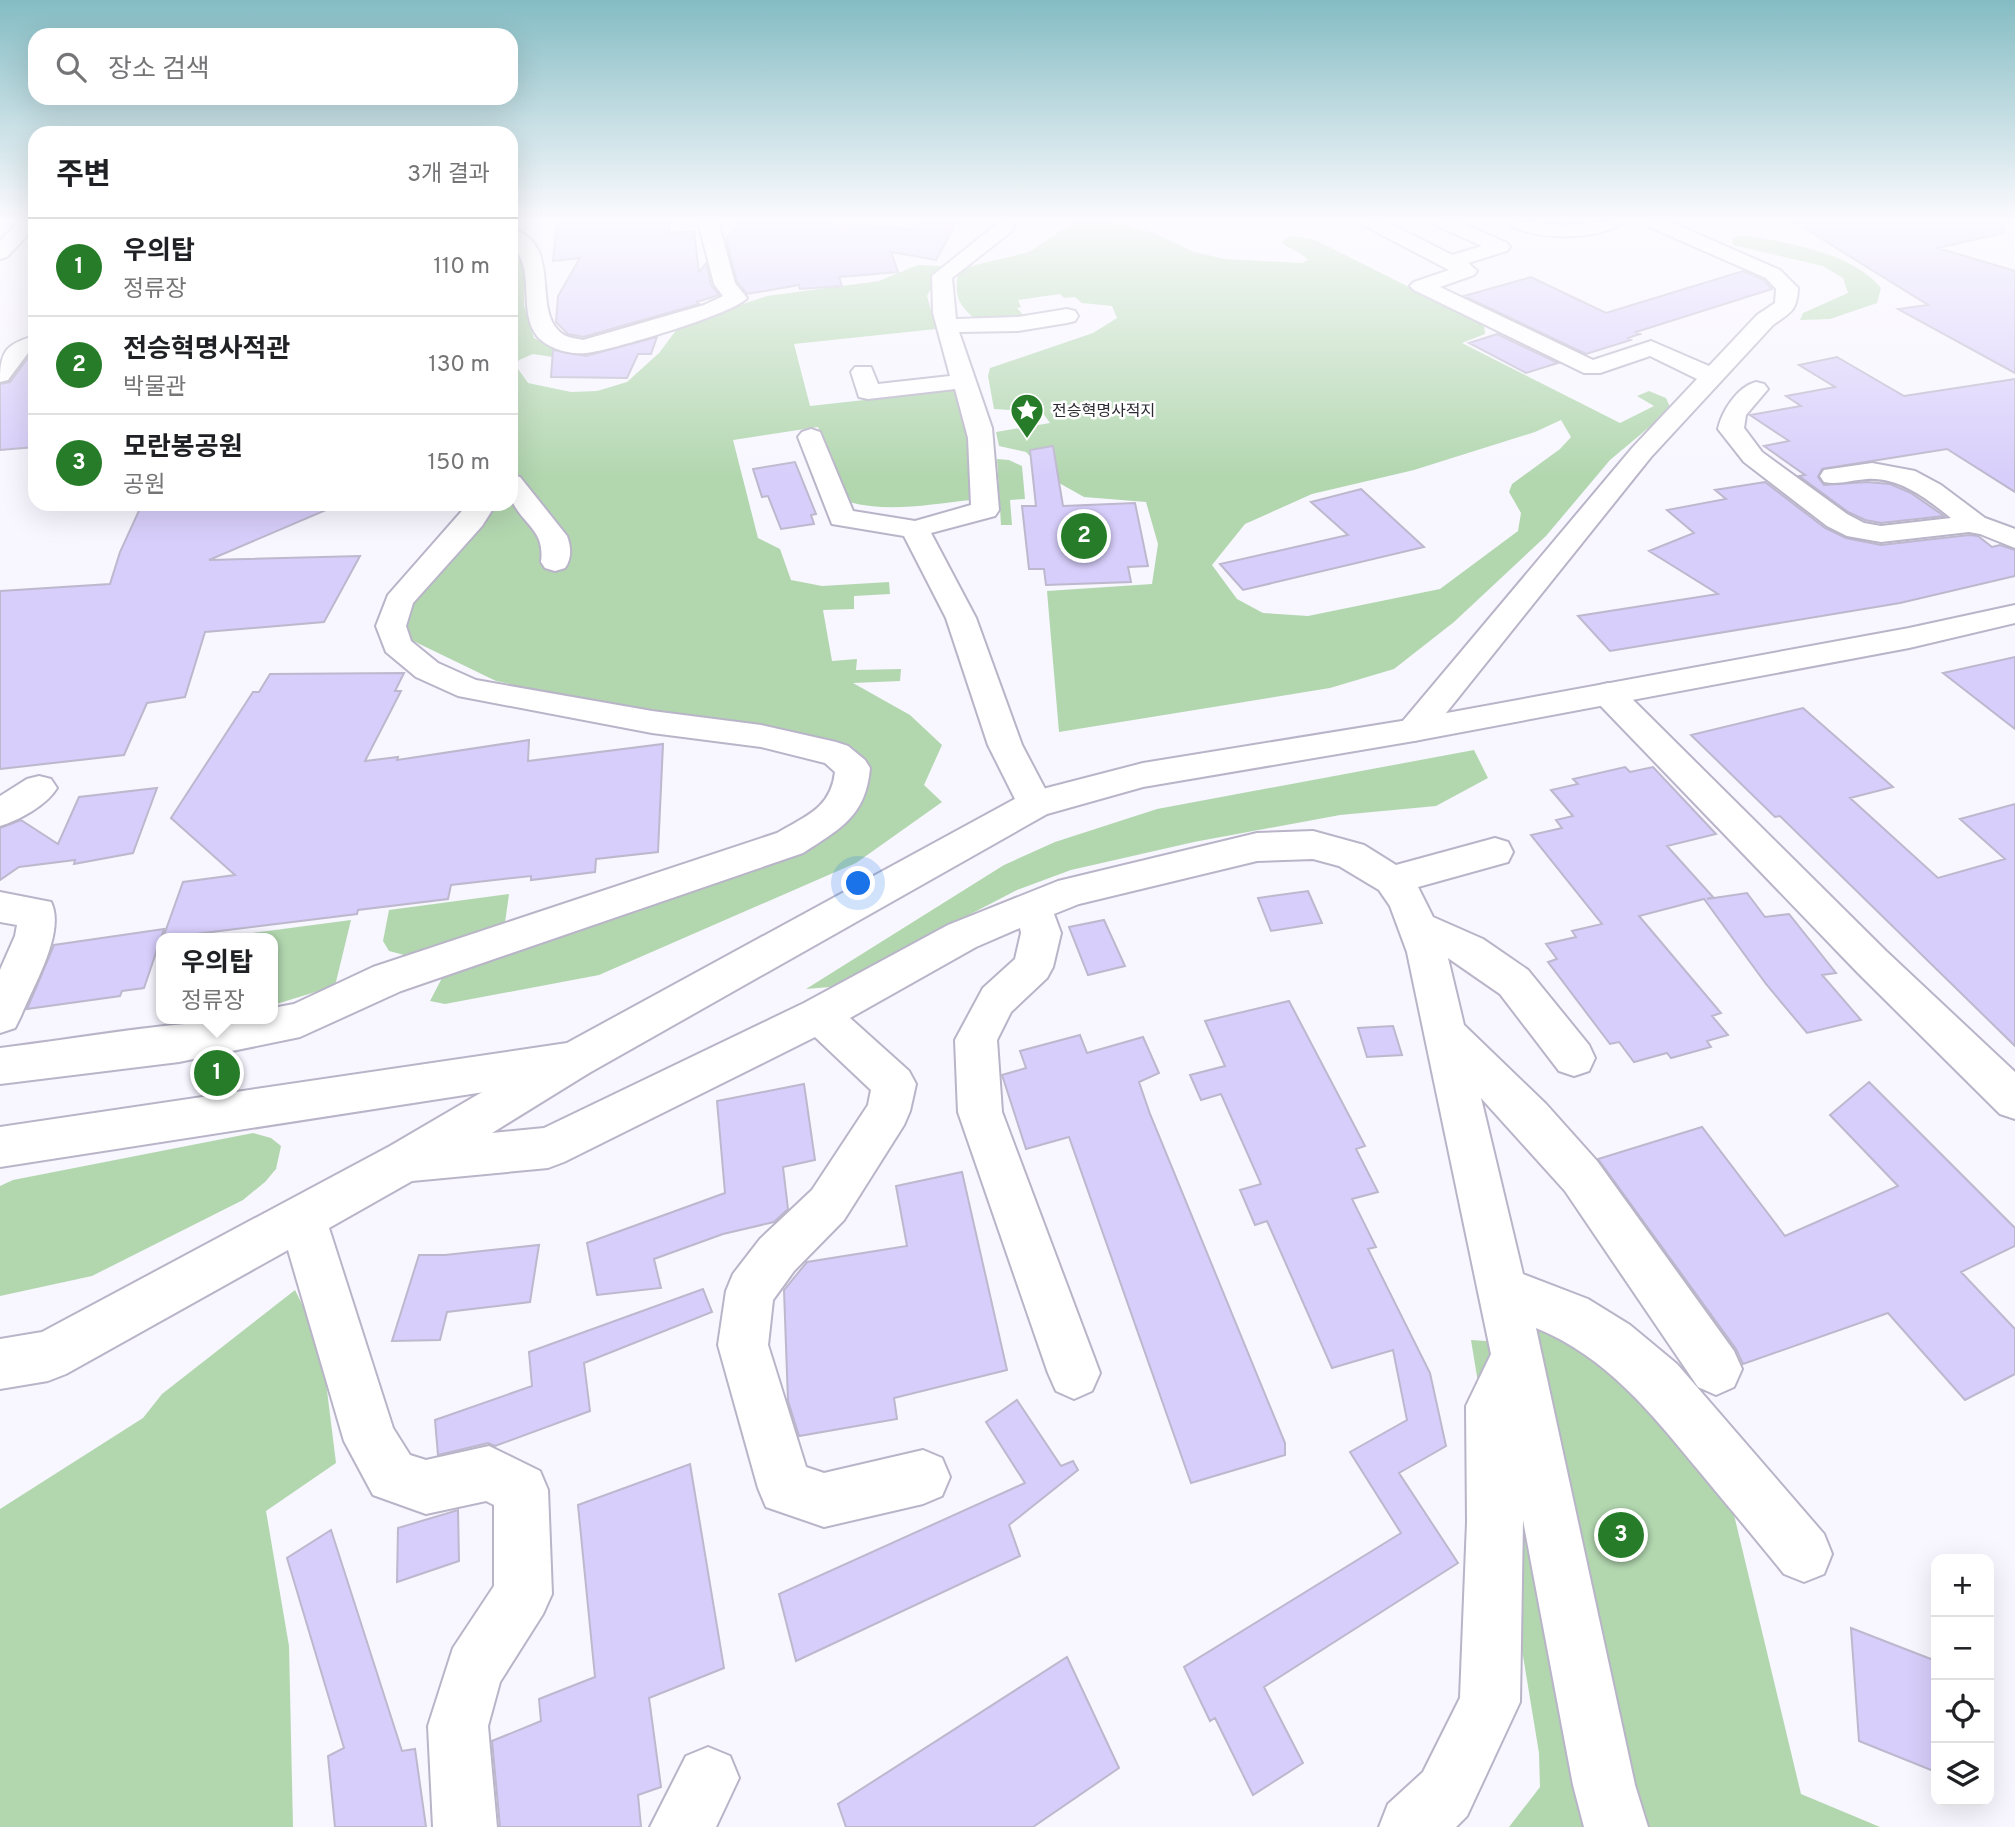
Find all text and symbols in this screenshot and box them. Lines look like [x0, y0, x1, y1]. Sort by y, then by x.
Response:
search box [28, 28, 518, 105]
icon: search [52, 48, 90, 86]
text: 장소 검색 [108, 54, 210, 87]
text: 주변 [56, 158, 111, 195]
text: 3개 결과 [407, 161, 490, 190]
text: 우의탑 [123, 236, 195, 269]
text: 1 [74, 253, 84, 282]
text: 110 m [433, 253, 490, 282]
text: 정류장 [123, 276, 186, 305]
text: 전승혁명사적관 [123, 334, 290, 367]
text: 2 [72, 351, 86, 380]
text: 130 m [428, 351, 490, 380]
text: 박물관 [123, 374, 186, 403]
place icon: 전승혁명사적지 [1008, 391, 1046, 440]
place label: 전승혁명사적지 [1052, 402, 1155, 422]
text: 모란봉공원 [123, 432, 243, 465]
text: 3 [72, 449, 86, 478]
text: 150 m [428, 449, 490, 478]
text: 공원 [123, 472, 165, 501]
pin: 2 [1061, 510, 1107, 562]
your location [841, 866, 875, 900]
popup [156, 933, 278, 1024]
text: 우의탑 [181, 948, 253, 981]
text: 정류장 [181, 988, 245, 1017]
pin: 1 [194, 1047, 240, 1099]
pin: 3 [1598, 1509, 1644, 1561]
map controls [1931, 1554, 1994, 1806]
button: + [1931, 1554, 1994, 1617]
button: − [1931, 1617, 1994, 1680]
button: locate [1931, 1680, 1994, 1743]
button: layers [1931, 1743, 1994, 1806]

